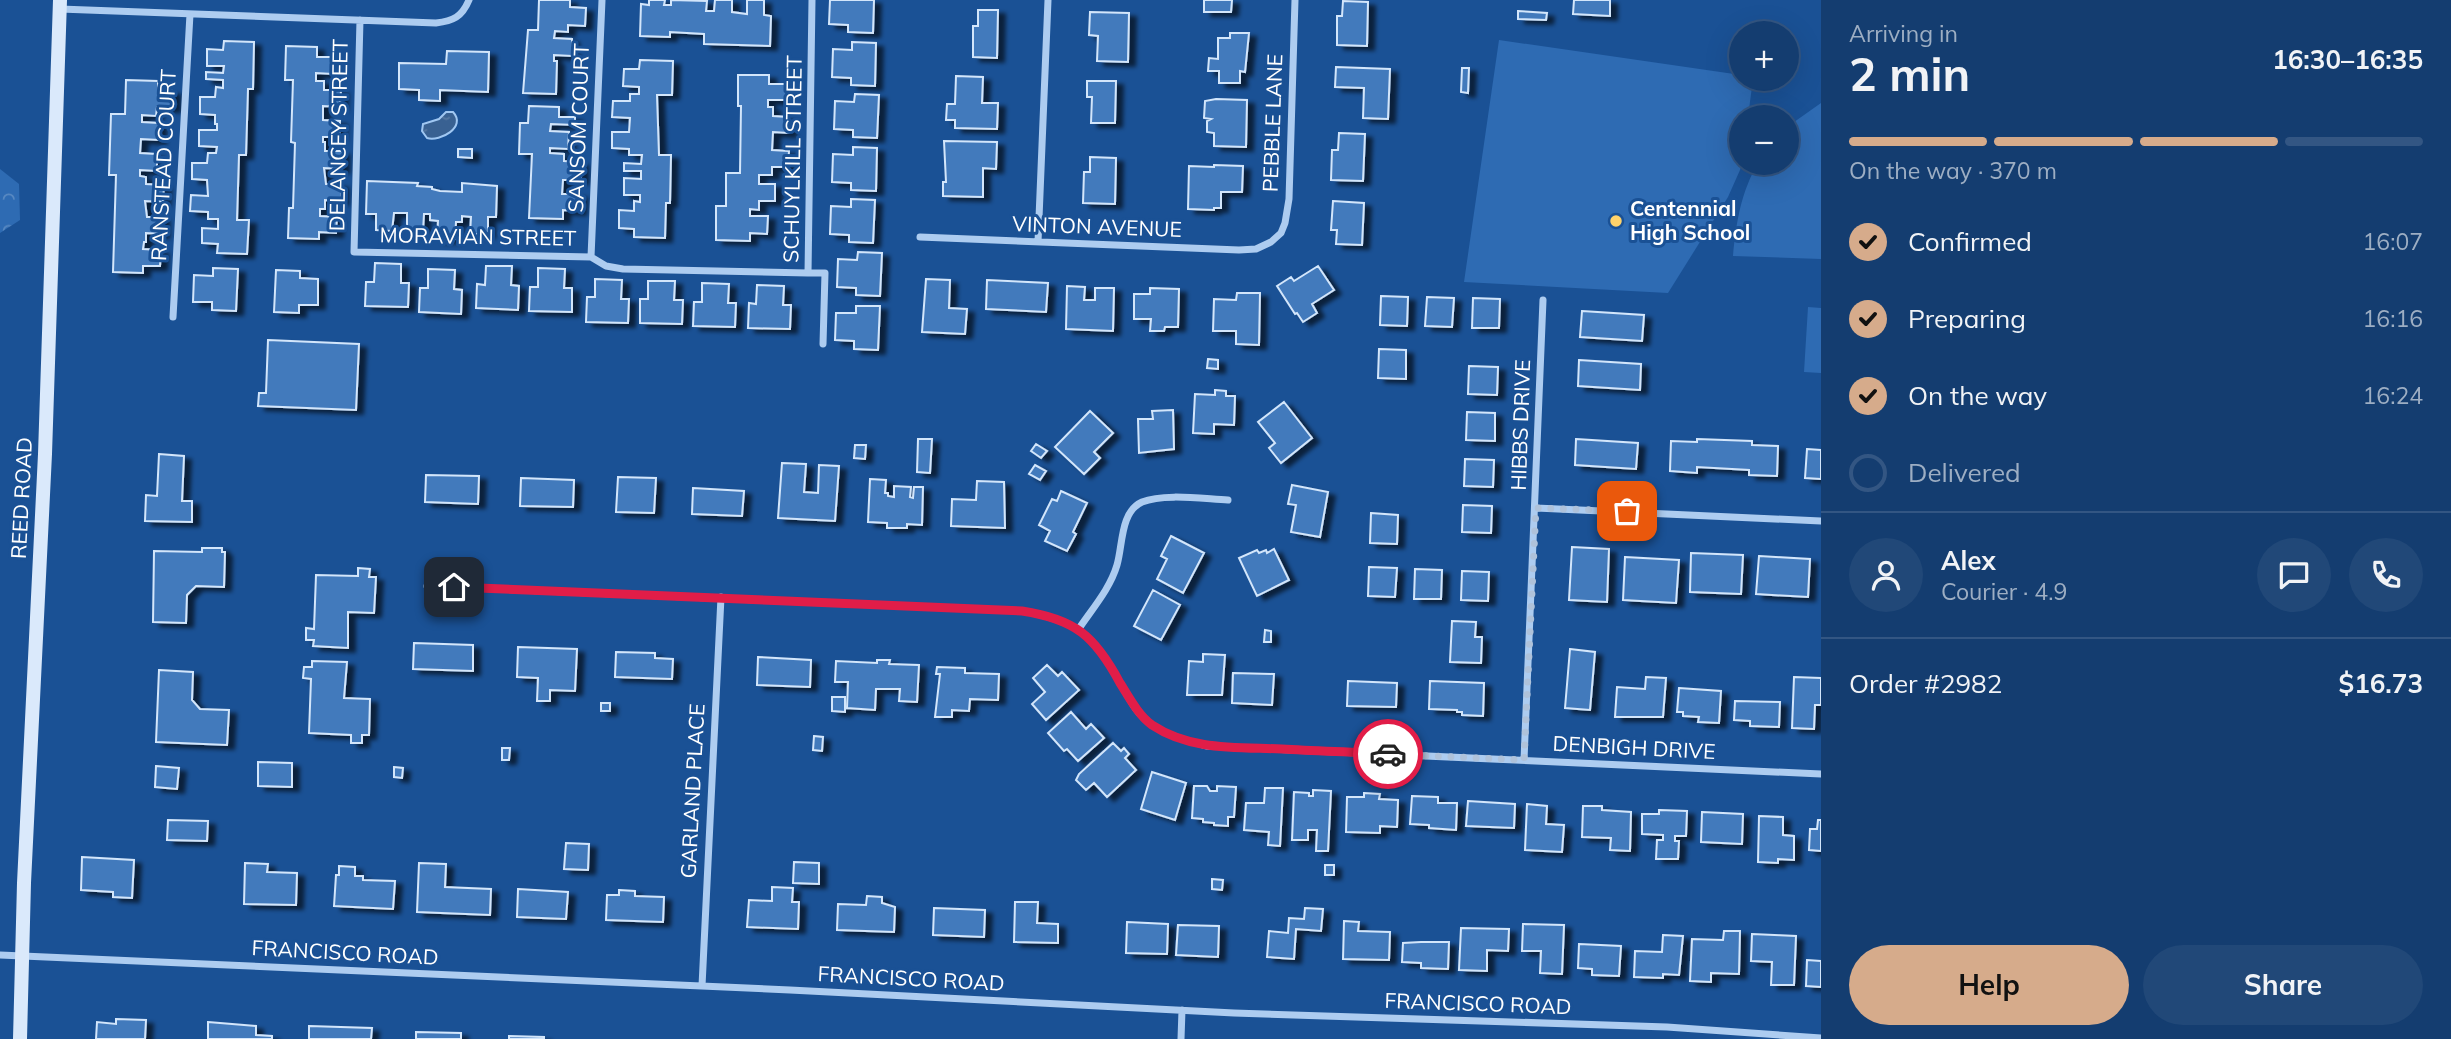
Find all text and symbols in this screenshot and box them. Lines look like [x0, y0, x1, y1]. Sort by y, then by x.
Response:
text: Arriving in [1849, 19, 1958, 48]
map controls [1729, 21, 1799, 175]
button: + [1729, 21, 1799, 91]
street label: DELANCEY STREET [323, 38, 353, 231]
street label: SANSOM COURT [562, 43, 594, 213]
text: 16:30–16:35 [2272, 43, 2423, 76]
text: 2 min [1849, 45, 1970, 103]
street label: PEBBLE LANE [1257, 53, 1287, 193]
street label: SCHUYLKILL STREET [777, 55, 807, 263]
street label: RANSTEAD COURT [145, 68, 181, 261]
button: − [1729, 105, 1799, 175]
text: On the way · 370 m [1849, 156, 2057, 185]
place label: Centennial High School [1630, 195, 1750, 245]
street label: VINTON AVENUE [1012, 210, 1182, 242]
marker: Centennial High School [1608, 213, 1624, 229]
street label: MORAVIAN STREET [380, 221, 577, 251]
icon: check [1849, 223, 1887, 261]
text: Confirmed [1908, 225, 2032, 258]
text: 16:07 [2363, 227, 2423, 256]
icon: check [1849, 300, 1887, 338]
text: Preparing [1908, 302, 2026, 335]
text: 16:16 [2363, 304, 2423, 333]
street label: HIBBS DRIVE [1505, 359, 1535, 491]
icon: check [1849, 377, 1887, 415]
text: On the way [1908, 379, 2047, 412]
text: 16:24 [2363, 381, 2423, 410]
street label: REED ROAD [5, 436, 37, 559]
text: Delivered [1908, 456, 2021, 489]
pin [1597, 481, 1657, 541]
icon: bag [1608, 492, 1646, 530]
button: person [1849, 538, 1923, 612]
button: chat [2257, 538, 2331, 612]
button: phone [2349, 538, 2423, 612]
text: Alex [1941, 544, 1996, 577]
pin [424, 557, 484, 617]
icon: home [435, 568, 473, 606]
text: Courier · 4.9 [1941, 577, 2067, 606]
text: Order #2982 [1849, 667, 2002, 700]
text: $16.73 [2339, 667, 2423, 700]
street label: GARLAND PLACE [674, 703, 710, 879]
courier [1353, 719, 1423, 789]
street label: DENBIGH DRIVE [1552, 730, 1716, 764]
icon: car [1369, 735, 1407, 773]
street label: FRANCISCO ROAD [251, 934, 439, 970]
button: Help [1849, 945, 2129, 1025]
button: Share [2143, 945, 2423, 1025]
street label: FRANCISCO ROAD [817, 960, 1005, 996]
street label: FRANCISCO ROAD [1384, 987, 1572, 1019]

